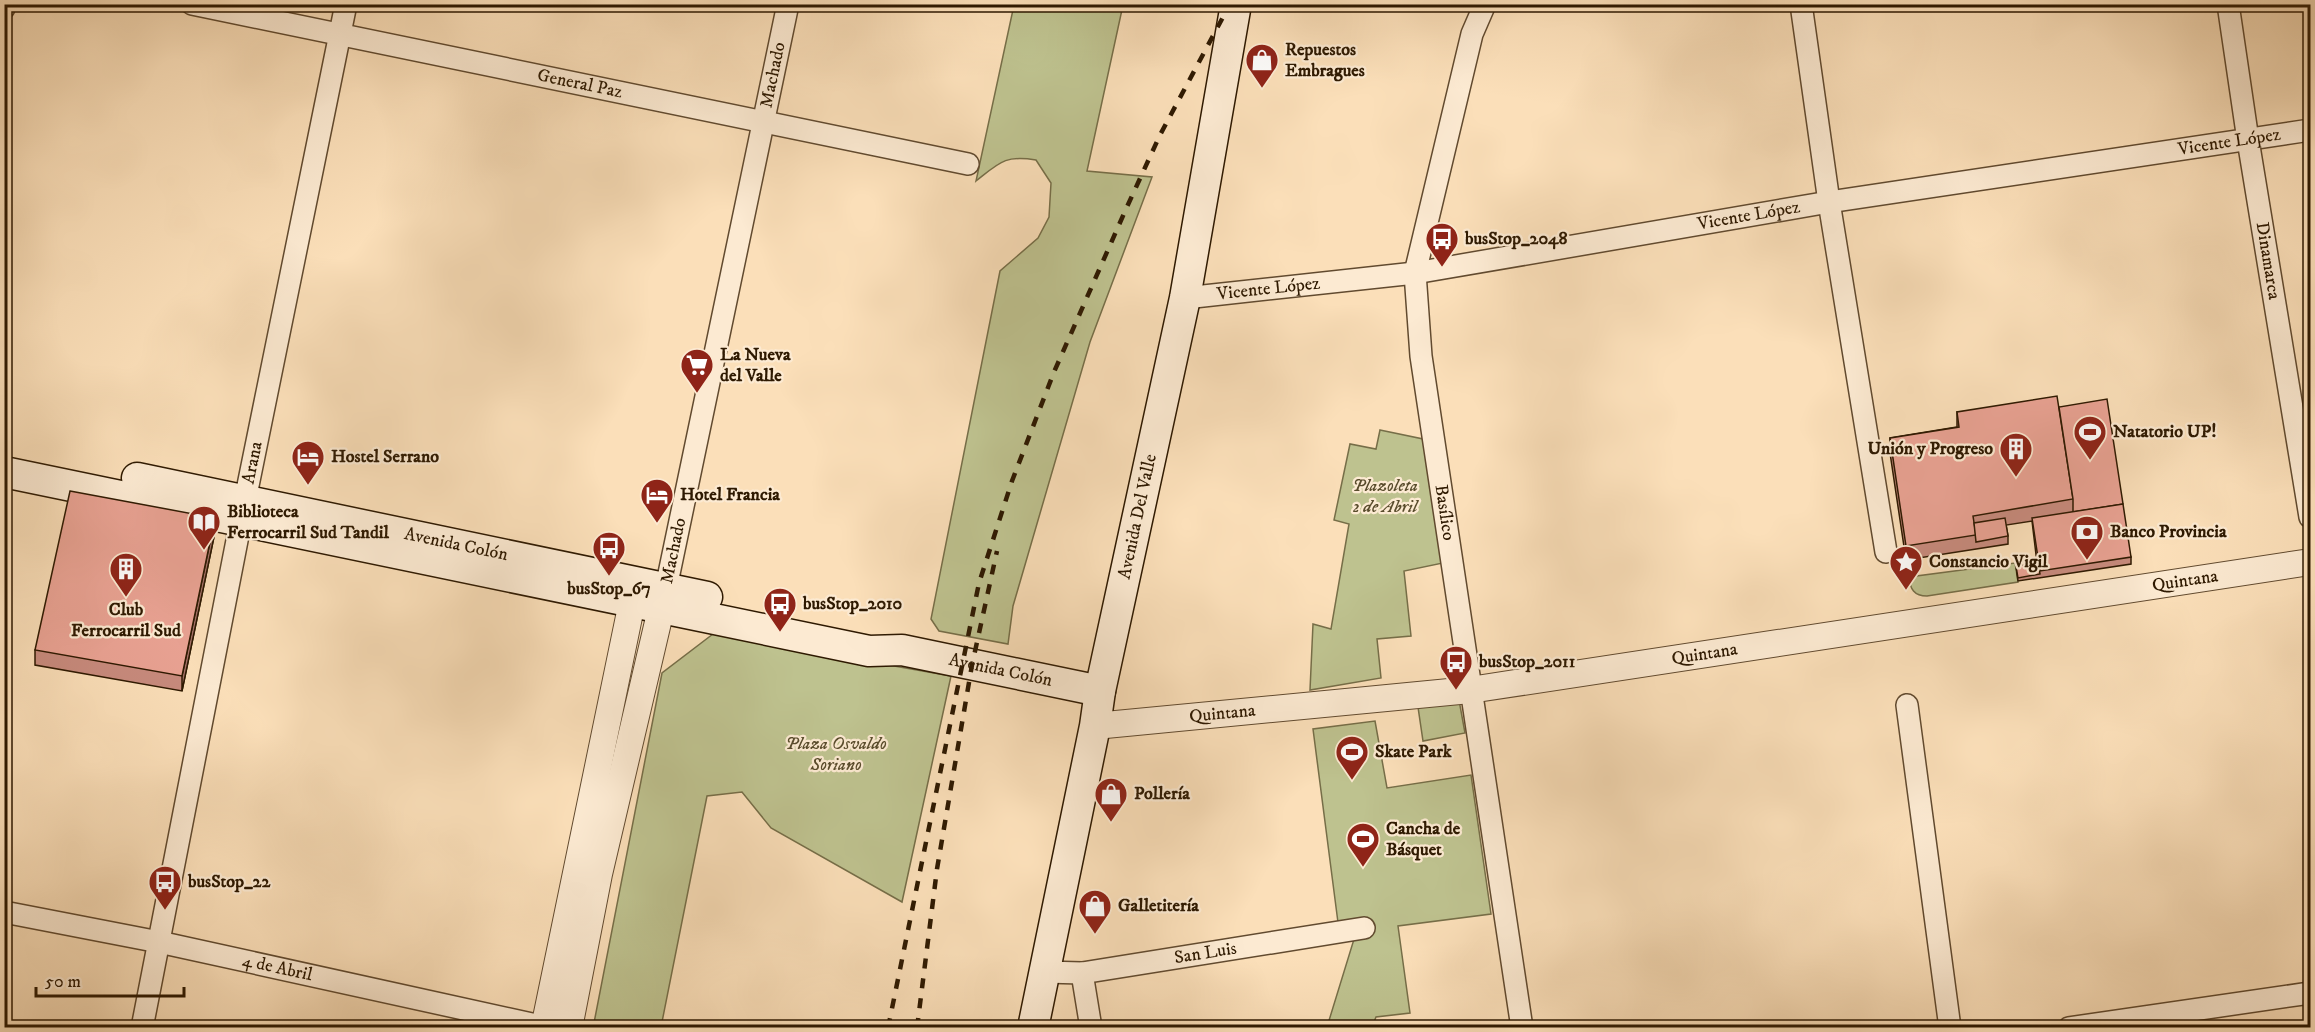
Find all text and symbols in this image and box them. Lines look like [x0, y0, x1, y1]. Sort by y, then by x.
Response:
place label: Repuestos Embragues [1285, 39, 1365, 82]
street label: Machado [756, 40, 791, 110]
shop icon: Repuestos Embragues [1244, 42, 1280, 89]
street label: General Paz [535, 64, 625, 104]
street label: Vicente López [2175, 124, 2282, 161]
street label: Vicente López [1695, 196, 1802, 236]
street label: Dinamarca [2251, 220, 2285, 302]
bus stop icon: busStop_2048 [1424, 221, 1460, 268]
place label: busStop_2048 [1464, 228, 1567, 250]
street label: Vicente López [1215, 272, 1321, 306]
place label: La Nueva del Valle [720, 344, 791, 387]
supermarket icon: La Nueva del Valle [679, 347, 715, 394]
sports icon: Natatorio UP! [2072, 414, 2108, 461]
place label: Natatorio UP! [2113, 421, 2216, 443]
building icon: Unión y Progreso [1998, 431, 2034, 478]
place label: Unión y Progreso [1867, 438, 1993, 460]
street label: Arana [238, 439, 268, 486]
hotel icon: Hostel Serrano [290, 439, 326, 486]
place label: Hostel Serrano [331, 446, 439, 468]
street label: Avenida Del Valle [1113, 452, 1162, 581]
park label: Plazoleta 2 de Abril [1352, 475, 1420, 518]
hotel icon: Hotel Francia [639, 477, 675, 524]
street label: Basílico [1429, 483, 1460, 542]
place label: Hotel Francia [680, 484, 780, 506]
place label: Biblioteca Ferrocarril Sud Tandil [227, 501, 390, 544]
library icon: Biblioteca Ferrocarril Sud Tandil [186, 504, 222, 551]
bank icon: Banco Provincia [2069, 514, 2105, 561]
street label: Machado [656, 516, 691, 586]
place label: Banco Provincia [2110, 521, 2227, 543]
street label: Avenida Colón [402, 523, 510, 566]
bus stop icon: busStop_67 [591, 530, 627, 577]
place icon: Constancio Vigil [1888, 544, 1924, 591]
building icon: Club Ferrocarril Sud [108, 551, 144, 598]
place label: Constancio Vigil [1929, 551, 2048, 573]
street label: Quintana [2150, 565, 2220, 597]
place label: busStop_67 [566, 578, 651, 600]
bus stop icon: busStop_2010 [762, 586, 798, 633]
place label: busStop_2010 [802, 593, 903, 615]
place label: Club Ferrocarril Sud [71, 599, 182, 642]
street label: Quintana [1670, 638, 1739, 670]
bus stop icon: busStop_2011 [1438, 644, 1474, 691]
street label: Avenida Colón [947, 649, 1055, 692]
place label: busStop_2011 [1478, 651, 1576, 673]
street label: Quintana [1188, 700, 1257, 728]
park label: Plaza Osvaldo Soriano [785, 733, 887, 776]
sports icon: Skate Park [1334, 734, 1370, 781]
place label: Skate Park [1375, 741, 1453, 763]
shop icon: Pollería [1093, 776, 1129, 823]
place label: Pollería [1134, 783, 1190, 805]
place label: Cancha de Básquet [1386, 818, 1461, 861]
sports icon: Cancha de Básquet [1345, 821, 1381, 868]
bus stop icon: busStop_22 [147, 864, 183, 911]
place label: busStop_22 [187, 871, 271, 893]
shop icon: Galletitería [1077, 888, 1113, 935]
place label: Galletitería [1118, 895, 1199, 917]
street label: San Luis [1173, 938, 1238, 969]
street label: 4 de Abril [240, 950, 315, 987]
scale bar [36, 960, 184, 998]
text: 50 m [45, 971, 81, 993]

